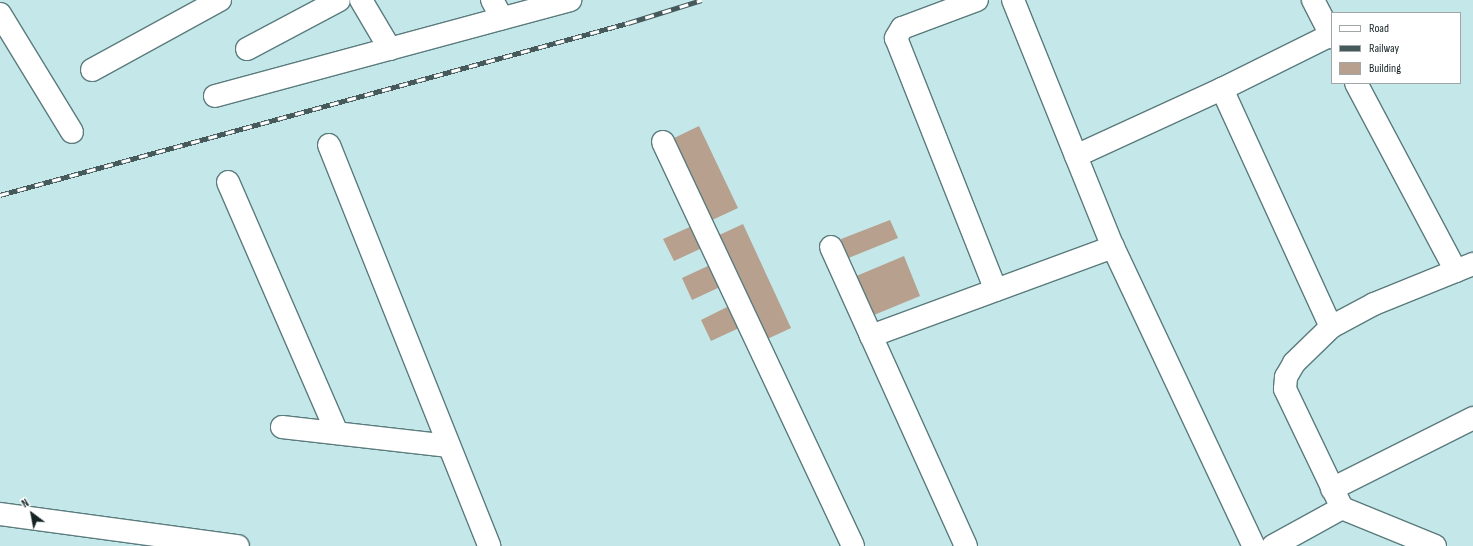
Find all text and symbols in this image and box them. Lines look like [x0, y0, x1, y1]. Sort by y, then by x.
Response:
legend [1331, 12, 1461, 84]
text: Road [1369, 21, 1389, 36]
text: Railway [1369, 41, 1399, 56]
text: Building [1369, 61, 1401, 76]
north arrow [12, 494, 52, 534]
text: N [19, 496, 31, 510]

